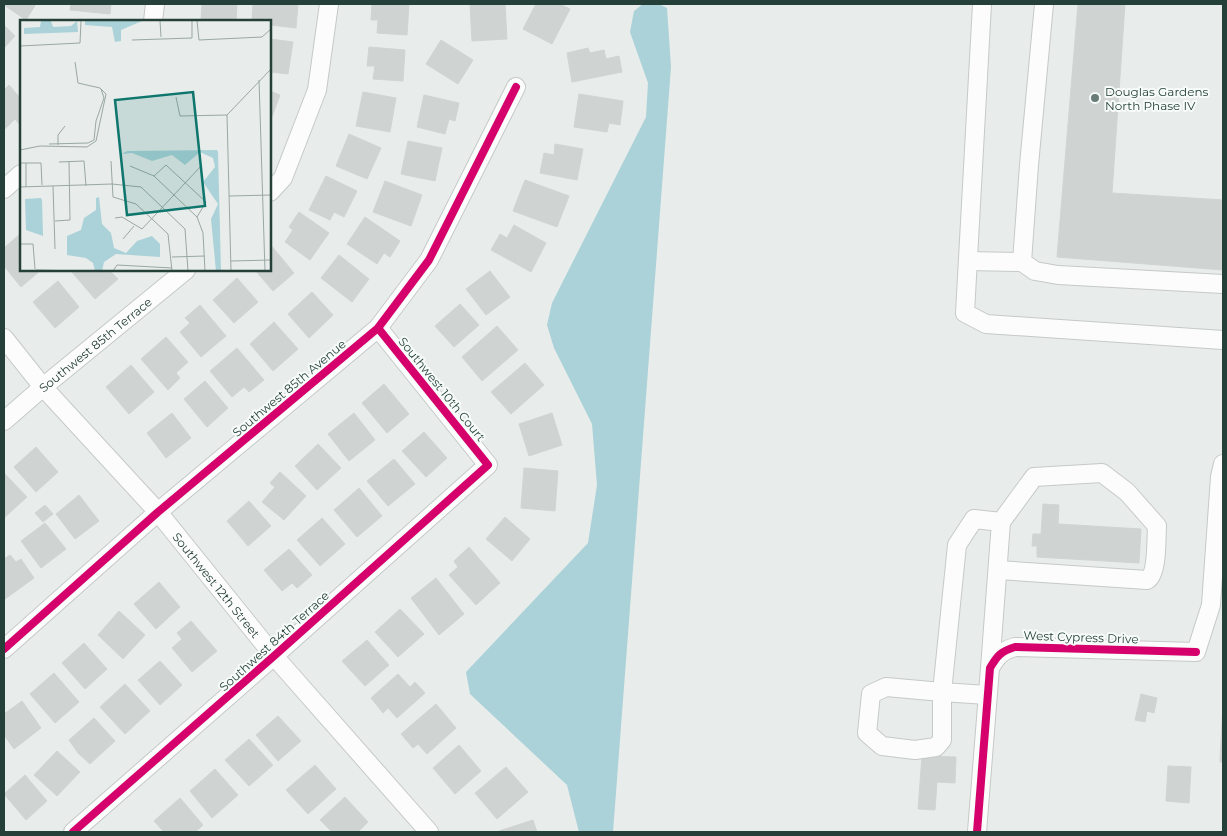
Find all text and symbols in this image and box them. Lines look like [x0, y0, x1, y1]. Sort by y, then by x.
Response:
inset map [20, 20, 271, 271]
place label: Douglas Gardens North Phase IV [1105, 84, 1209, 113]
marker: Douglas Gardens North Phase IV [1089, 92, 1101, 104]
street label: Southwest 85th Terrace [36, 294, 155, 395]
street label: Southwest 10th Court [395, 334, 489, 444]
street label: Southwest 85th Avenue [229, 336, 349, 440]
street label: Southwest 12th Street [170, 529, 264, 641]
street label: Southwest 84th Terrace [216, 588, 332, 694]
street label: West Cypress Drive [1023, 627, 1139, 647]

